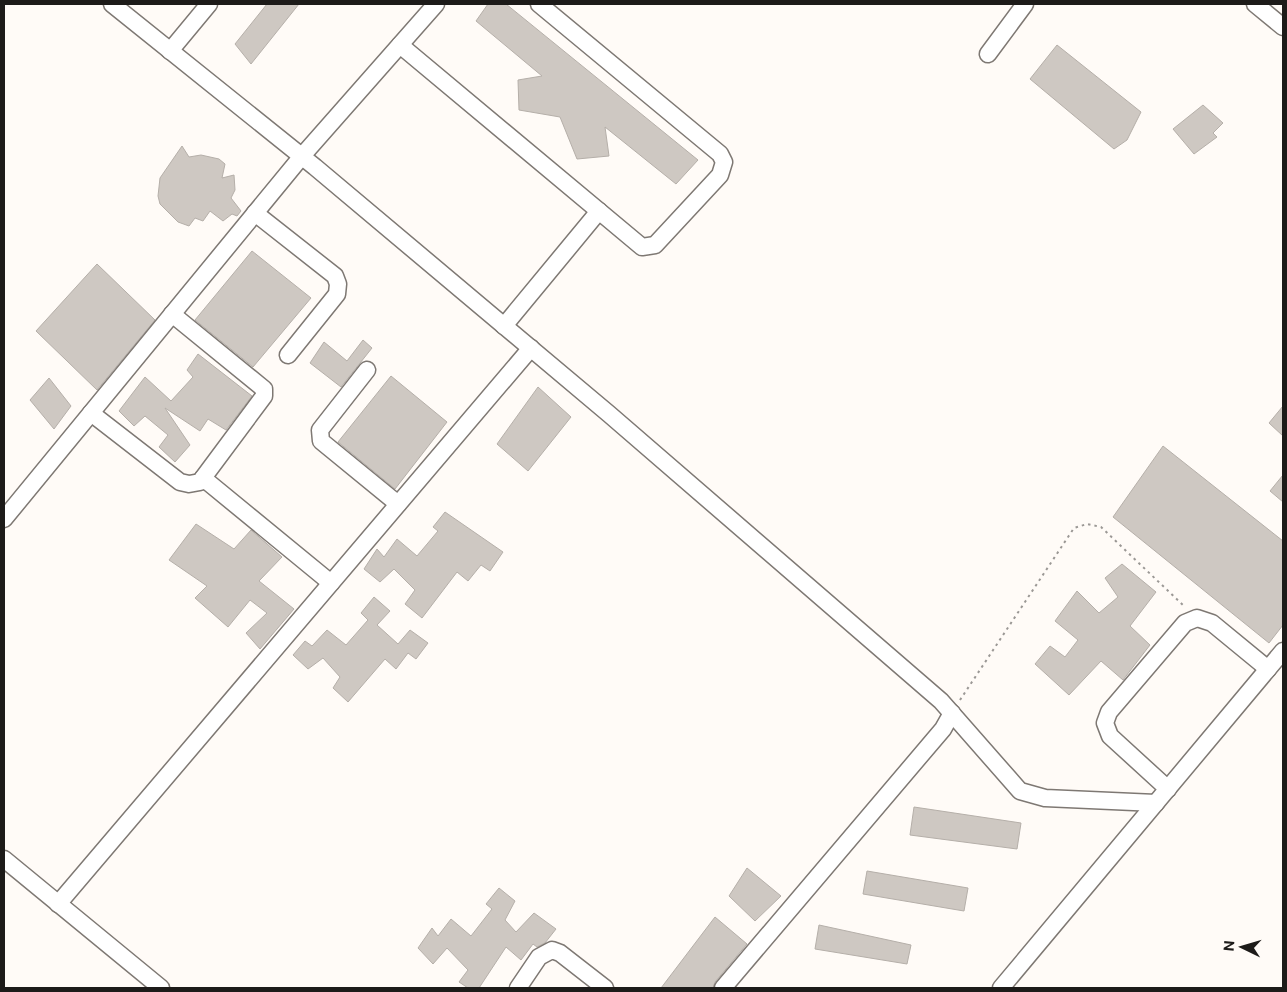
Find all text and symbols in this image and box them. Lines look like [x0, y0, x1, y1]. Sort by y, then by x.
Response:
north arrow [1217, 922, 1267, 972]
text: N [1221, 940, 1237, 952]

